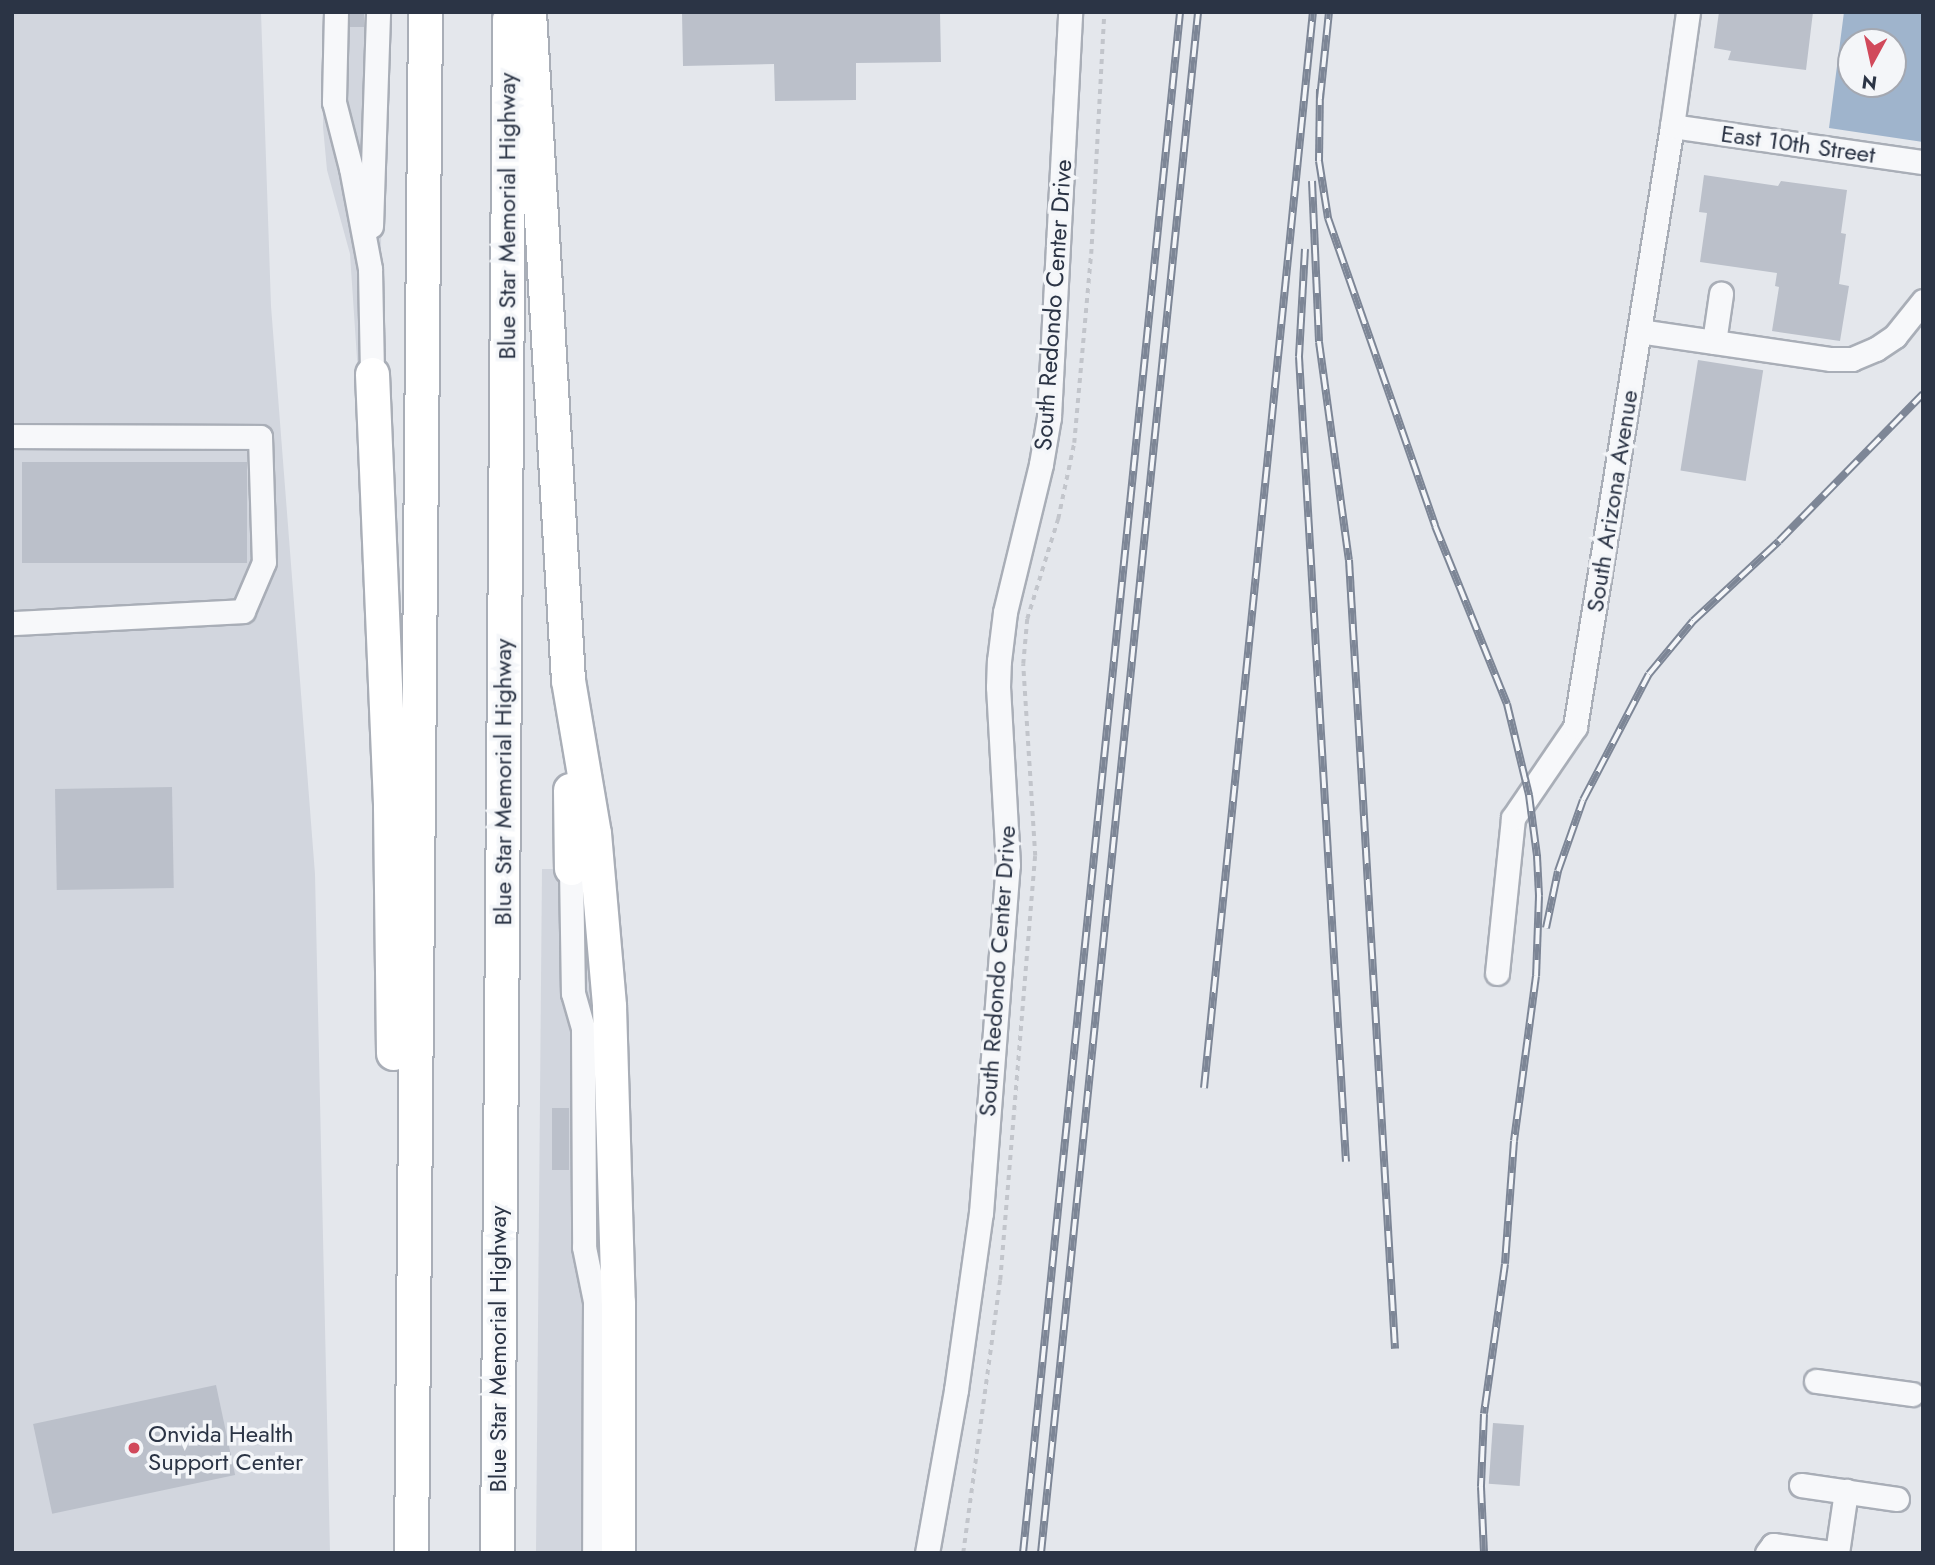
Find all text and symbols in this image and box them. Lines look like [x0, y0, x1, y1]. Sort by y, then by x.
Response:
north arrow [1837, 28, 1907, 98]
text: N [1860, 68, 1879, 97]
street label: Blue Star Memorial Highway [493, 72, 521, 360]
street label: East 10th Street [1719, 119, 1877, 169]
street label: South Redondo Center Drive [1028, 158, 1078, 452]
street label: South Arizona Avenue [1580, 388, 1644, 614]
street label: Blue Star Memorial Highway [489, 638, 517, 926]
street label: South Redondo Center Drive [972, 824, 1022, 1118]
street label: Blue Star Memorial Highway [484, 1205, 512, 1493]
place label: Onvida Health Support Center [148, 1420, 303, 1476]
marker: Onvida Health Support Center [126, 1440, 142, 1456]

